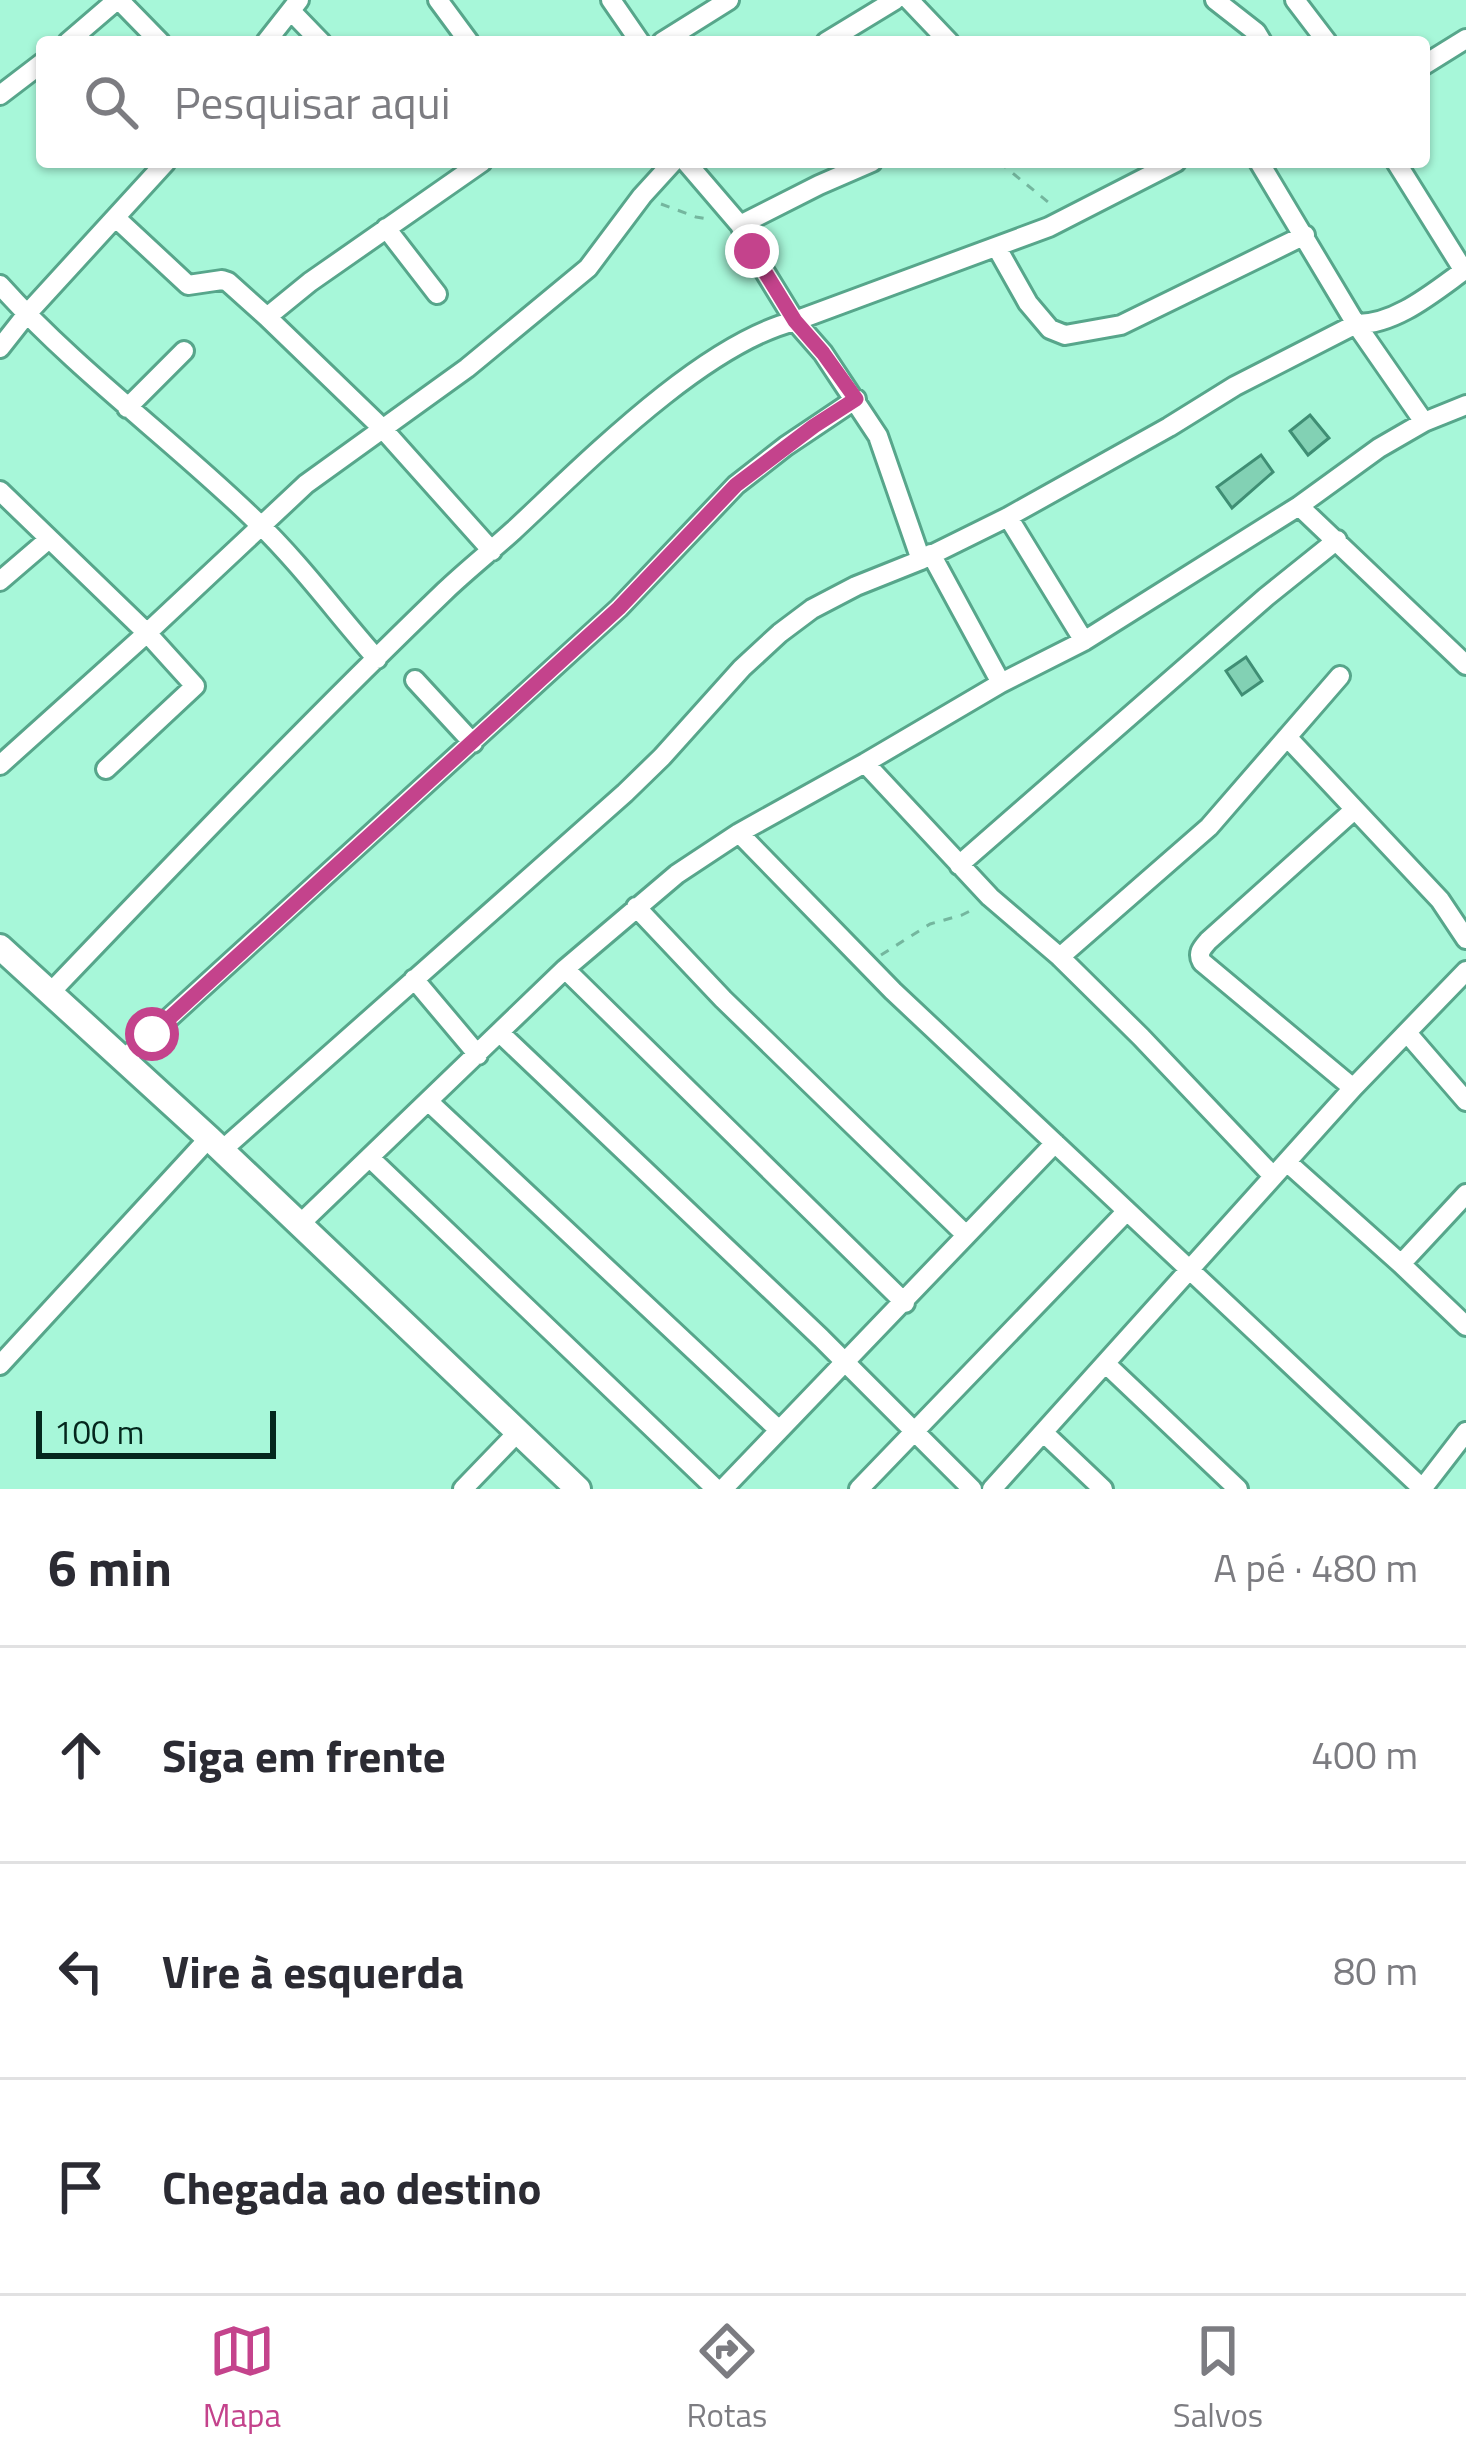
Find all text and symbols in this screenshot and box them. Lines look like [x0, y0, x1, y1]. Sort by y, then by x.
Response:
search box [36, 36, 1430, 168]
text: Pesquisar aqui [174, 68, 450, 136]
icon: search [78, 69, 144, 135]
route end [725, 224, 779, 278]
route start [125, 1007, 179, 1061]
scale bar [36, 1405, 276, 1458]
text: 100 m [54, 1407, 144, 1457]
text: 6 min [48, 1528, 172, 1606]
text: A pé · 480 m [1214, 1538, 1418, 1597]
text: Siga em frente [162, 1721, 446, 1789]
icon: ahead [48, 1722, 114, 1788]
text: 400 m [1311, 1725, 1418, 1784]
text: Vire à esquerda [162, 1937, 464, 2005]
icon: left [48, 1938, 114, 2004]
text: 80 m [1333, 1941, 1418, 2000]
text: Chegada ao destino [162, 2153, 541, 2221]
icon: arrive [48, 2154, 114, 2220]
tab: Mapa [203, 2318, 281, 2440]
tab: Rotas [686, 2318, 767, 2440]
tab: Salvos [1173, 2318, 1263, 2440]

